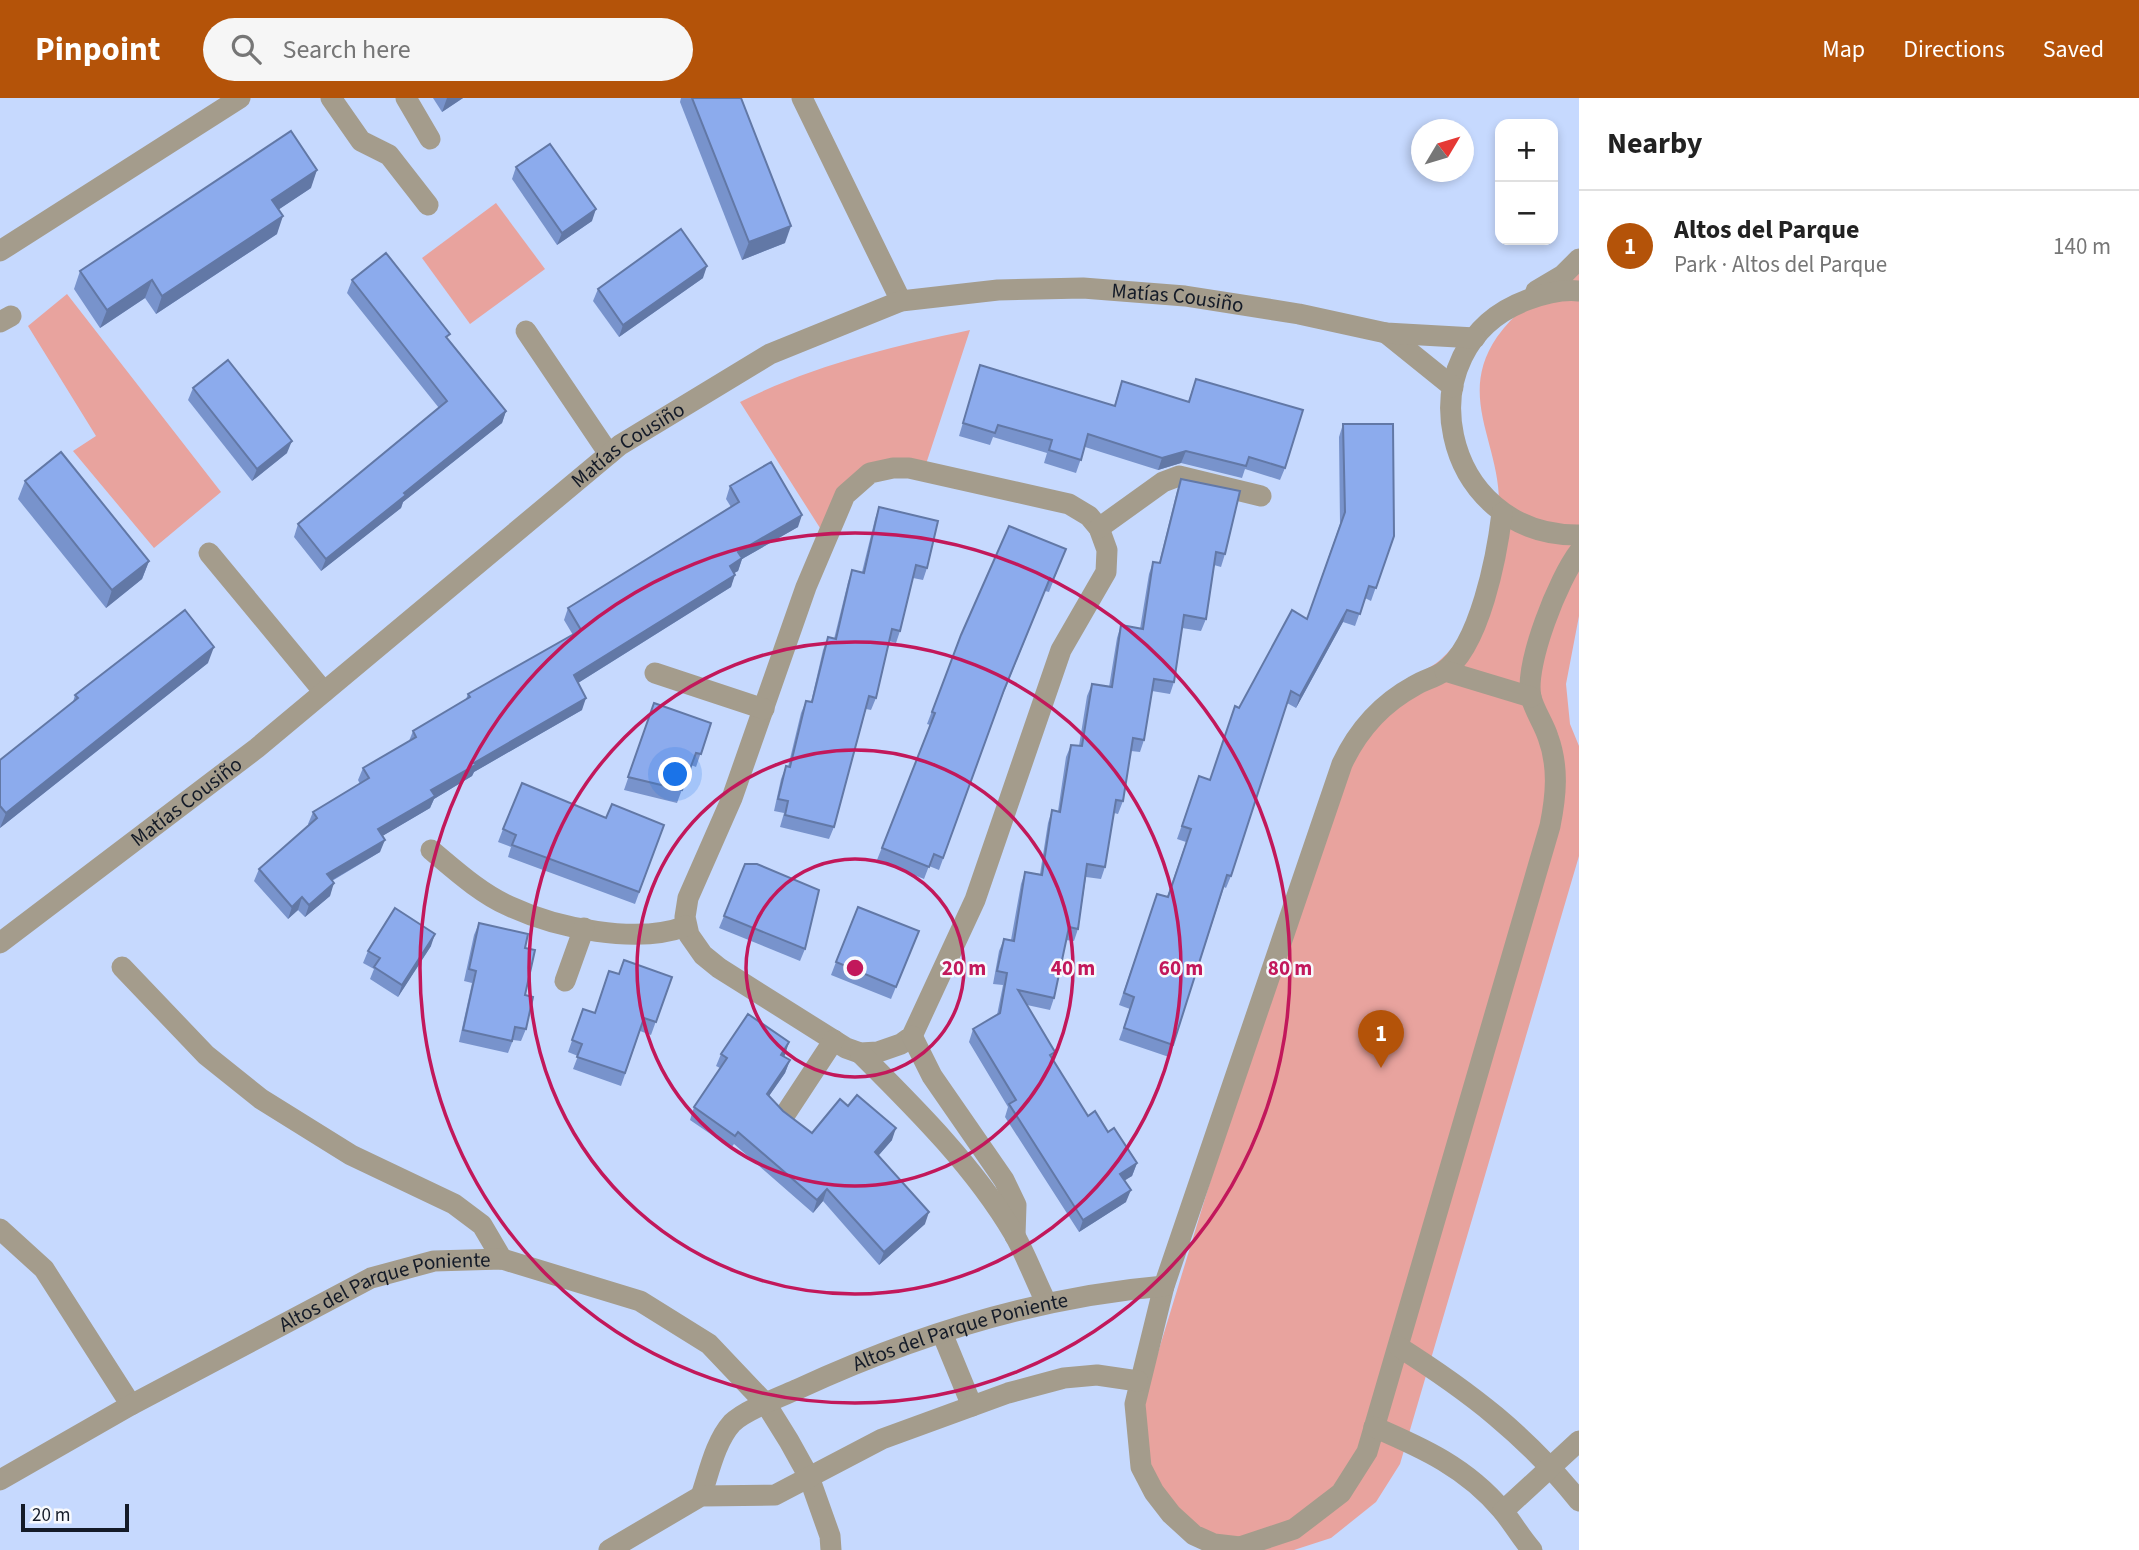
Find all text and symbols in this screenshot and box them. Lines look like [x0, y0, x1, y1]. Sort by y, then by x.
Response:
search box [203, 18, 693, 81]
text: Pinpoint [35, 26, 161, 73]
icon: search [227, 30, 265, 68]
text: Search here [283, 31, 411, 68]
text: Map [1822, 32, 1865, 67]
text: Directions [1903, 32, 2005, 67]
text: Saved [2043, 32, 2104, 67]
north arrow [1411, 119, 1474, 182]
map controls [1495, 119, 1558, 245]
button: + [1495, 119, 1558, 182]
text: Nearby [1607, 122, 1702, 165]
button: − [1495, 182, 1558, 245]
text: Altos del Parque [1674, 211, 1859, 248]
text: 1 [1624, 230, 1636, 263]
text: 140 m [2053, 230, 2111, 263]
text: Park · Altos del Parque [1674, 248, 1887, 281]
street label: Matías Cousiño [1110, 275, 1246, 320]
street label: Matías Cousiño [564, 394, 690, 495]
street label: Matías Cousiño [124, 749, 249, 854]
your location [658, 757, 692, 791]
text: 20 m [942, 953, 986, 983]
text: 40 m [1051, 953, 1095, 983]
text: 60 m [1159, 953, 1203, 983]
text: 80 m [1268, 953, 1312, 983]
centre of rings [843, 956, 867, 980]
pin: 1 [1358, 1010, 1404, 1068]
street label: Altos del Parque Poniente [273, 1244, 491, 1339]
street label: Altos del Parque Poniente [848, 1285, 1071, 1379]
scale bar [21, 1501, 130, 1533]
text: 20 m [32, 1502, 70, 1529]

